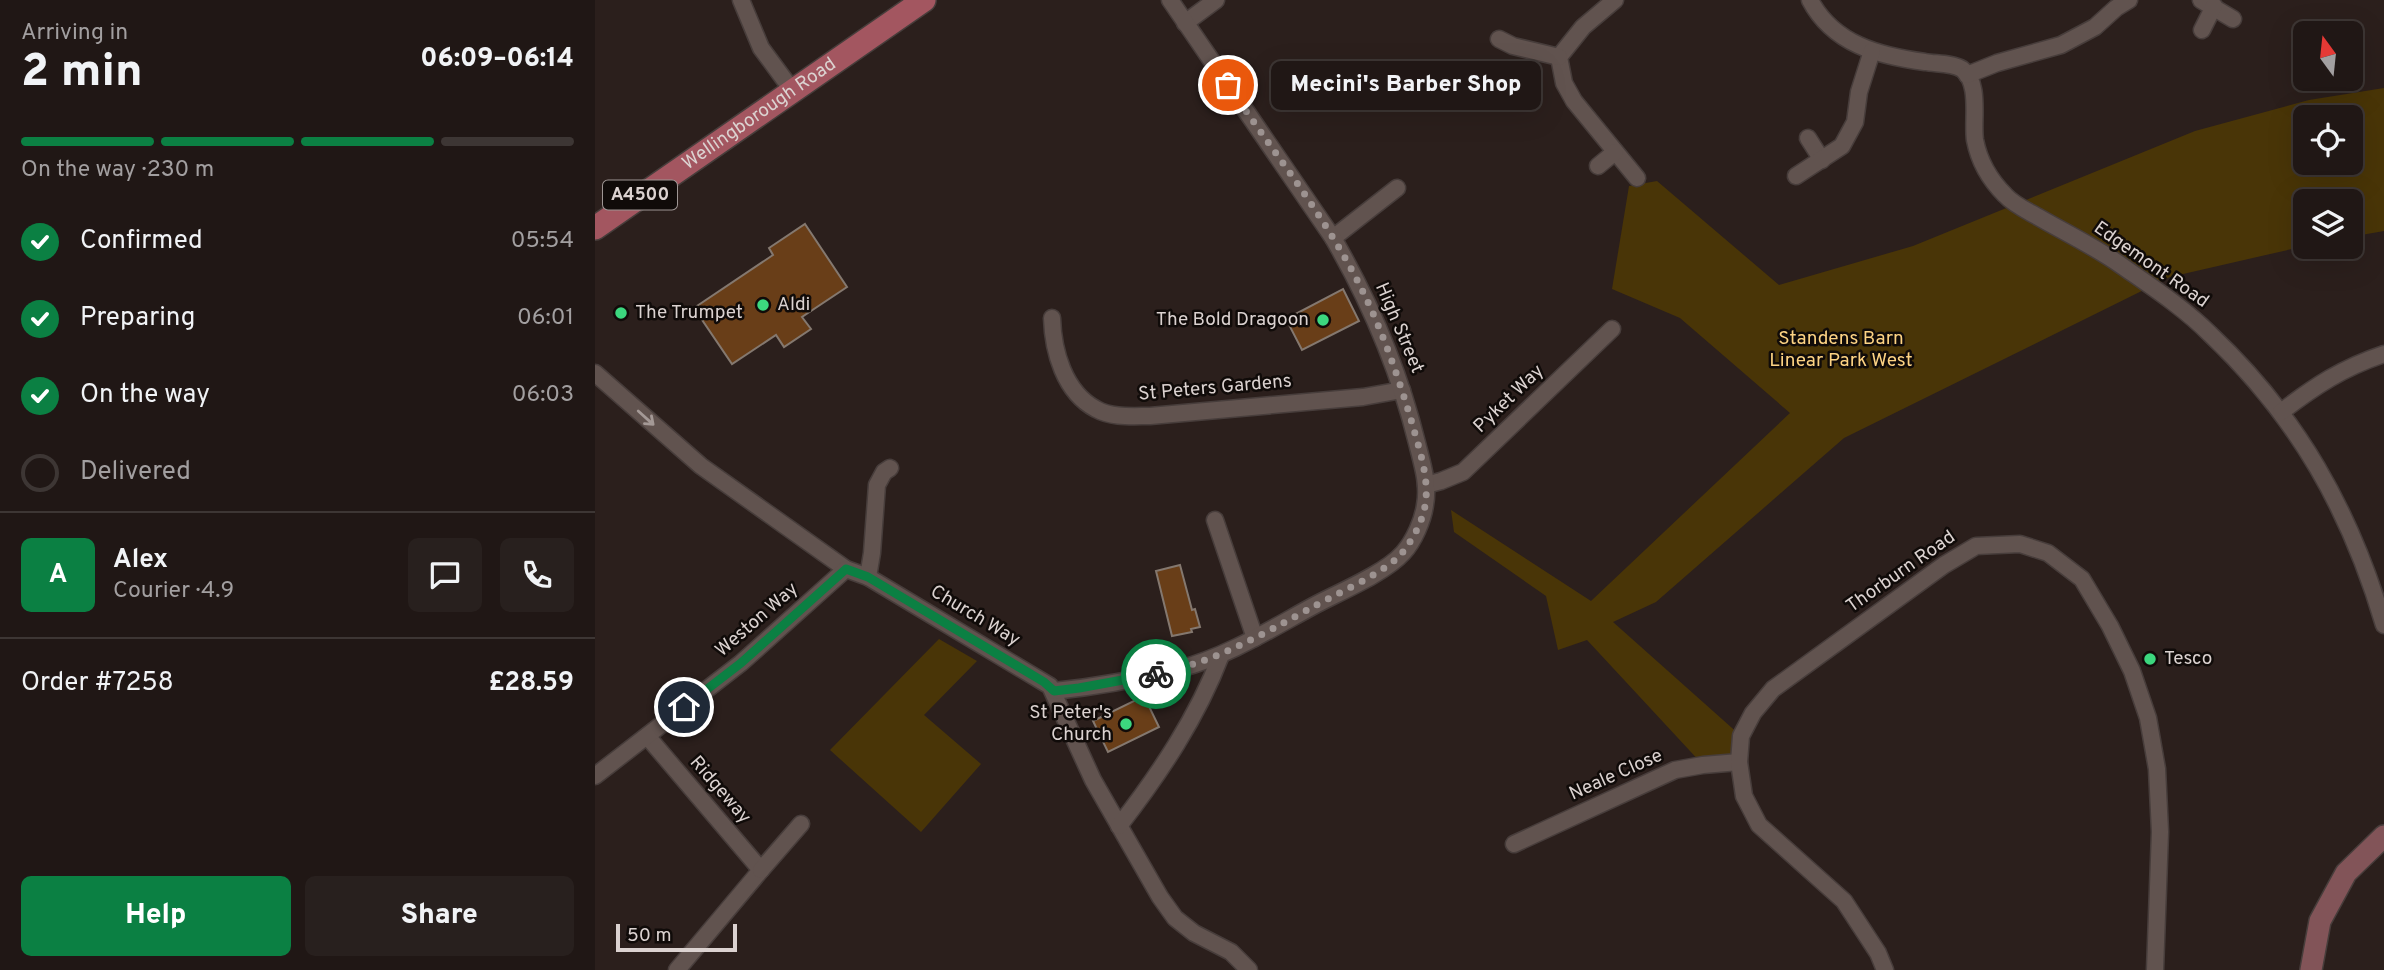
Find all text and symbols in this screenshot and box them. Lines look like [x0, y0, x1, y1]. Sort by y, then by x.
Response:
text: Arriving in [21, 19, 128, 48]
north arrow [2293, 21, 2363, 91]
map controls [2293, 21, 2363, 259]
text: 06:09–06:14 [420, 43, 574, 76]
text: 2 min [21, 44, 143, 103]
street label: Wellingborough Road [678, 52, 841, 176]
pin [1198, 55, 1258, 115]
callout: Mecini's Barber Shop [1270, 60, 1540, 110]
icon: bag [1209, 66, 1247, 104]
text: Mecini's Barber Shop [1291, 71, 1521, 100]
button: locate [2293, 105, 2363, 175]
text: On the way · 230 m [21, 156, 214, 185]
road number: A4500 [603, 180, 677, 210]
button: layers [2293, 189, 2363, 259]
street label: Edgemont Road [2089, 216, 2213, 314]
icon: check [21, 223, 59, 261]
text: Confirmed [80, 225, 203, 258]
text: 05:54 [511, 227, 574, 256]
street label: High Street [1369, 279, 1429, 377]
place label: Aldi [777, 293, 810, 317]
marker: Aldi [755, 297, 771, 313]
icon: check [21, 300, 59, 338]
place label: The Trumpet [635, 301, 743, 325]
text: Preparing [80, 302, 195, 335]
text: 06:01 [517, 304, 574, 333]
marker: The Trumpet [613, 305, 629, 321]
place label: The Bold Dragoon [1156, 308, 1309, 332]
marker: The Bold Dragoon [1315, 312, 1331, 328]
park label: Standens Barn Linear Park West [1769, 327, 1913, 373]
street label: Pyket Way [1469, 359, 1549, 439]
street label: St Peters Gardens [1137, 369, 1293, 407]
icon: check [21, 377, 59, 415]
text: On the way [80, 379, 210, 412]
text: 06:03 [512, 381, 574, 410]
one-way arrow [637, 410, 655, 426]
text: Delivered [80, 456, 191, 489]
street label: Thorburn Road [1842, 526, 1960, 618]
button: chat [408, 538, 482, 612]
button: phone [500, 538, 574, 612]
text: Alex [113, 544, 168, 577]
text: A [49, 559, 67, 592]
text: Courier · 4.9 [113, 577, 234, 606]
street label: Weston Way [711, 577, 803, 663]
street label: Church Way [926, 580, 1024, 652]
courier [1121, 639, 1191, 709]
place label: Tesco [2164, 647, 2212, 671]
marker: Tesco [2142, 651, 2158, 667]
icon: bike [1137, 655, 1175, 693]
text: Order #7258 [21, 667, 174, 700]
text: £28.59 [488, 667, 574, 700]
pin [654, 677, 714, 737]
icon: home [665, 688, 703, 726]
place label: St Peter's Church [1029, 701, 1112, 747]
marker: St Peter's Church [1118, 716, 1134, 732]
street label: Neale Close [1565, 744, 1667, 806]
street label: Ridgeway [684, 751, 756, 829]
button: Help [21, 876, 291, 956]
button: Share [305, 876, 574, 956]
scale bar [616, 921, 737, 953]
text: 50 m [627, 924, 672, 948]

